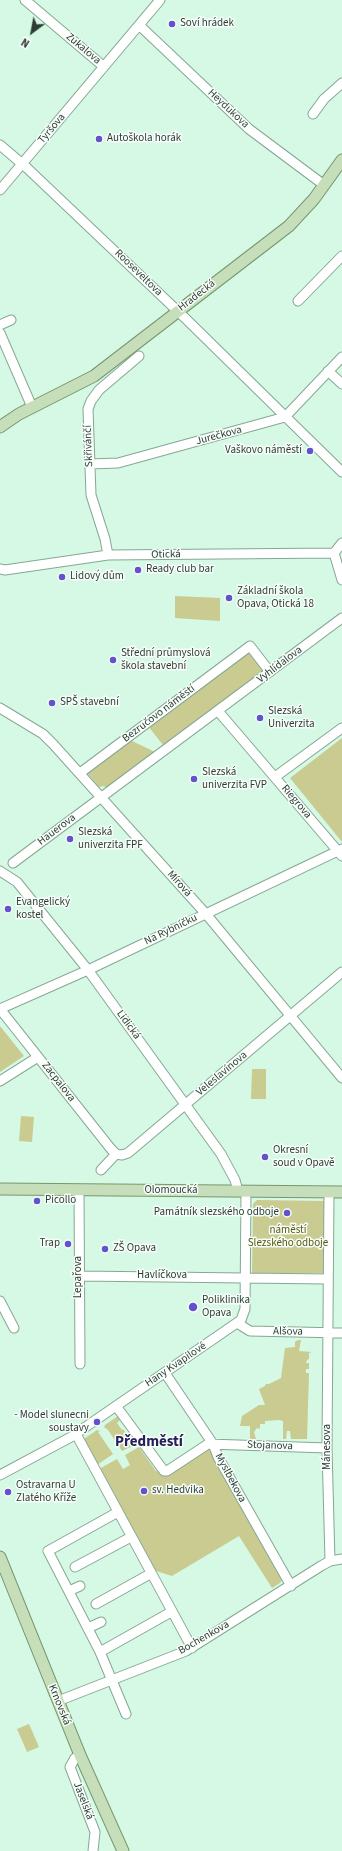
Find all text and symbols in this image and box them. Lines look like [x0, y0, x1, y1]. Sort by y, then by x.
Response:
north arrow [12, 12, 52, 52]
place label: Soví hrádek [180, 17, 234, 31]
marker: Soví hrádek [167, 19, 177, 29]
street label: Zukalova [63, 31, 103, 67]
text: N [18, 34, 32, 51]
street label: Heydukova [205, 87, 251, 131]
street label: Tyršova [36, 111, 68, 147]
place label: Autoškola horák [107, 132, 181, 146]
marker: Autoškola horák [94, 134, 104, 144]
street label: Rooseveltova [111, 247, 165, 299]
street label: Hradecká [176, 277, 218, 315]
street label: Jurečkova [195, 424, 243, 448]
street label: Skřivánčí [82, 425, 96, 467]
place label: Vaškovo náměstí [225, 444, 302, 458]
marker: Vaškovo náměstí [305, 446, 315, 456]
street label: Otická [151, 548, 181, 562]
place label: Ready club bar [146, 563, 214, 577]
marker: Ready club bar [133, 565, 143, 575]
place label: Lidový dům [70, 570, 124, 584]
marker: Lidový dům [57, 572, 67, 582]
place label: Základní škola Opava, Otická 18 [237, 585, 314, 611]
marker: Základní škola Opava, Otická 18 [224, 593, 234, 603]
street label: Vyhlídalova [255, 644, 305, 686]
place label: Střední průmyslová škola stavební [121, 647, 210, 673]
marker: Střední průmyslová škola stavební [108, 655, 118, 665]
street label: Bezručovo náměstí [120, 682, 198, 746]
place label: SPŠ stavební [60, 696, 119, 710]
marker: SPŠ stavební [47, 698, 57, 708]
place label: Slezská Univerzita [268, 705, 315, 731]
marker: Slezská Univerzita [255, 713, 265, 723]
place label: Slezská univerzita FVP [202, 766, 267, 792]
marker: Slezská univerzita FVP [189, 774, 199, 784]
street label: Riegrova [278, 782, 314, 822]
street label: Hauerova [35, 811, 79, 849]
place label: Slezská univerzita FPF [78, 826, 143, 852]
marker: Slezská univerzita FPF [65, 834, 75, 844]
street label: Mírová [164, 868, 194, 900]
place label: Evangelický kostel [16, 896, 70, 922]
marker: Evangelický kostel [3, 904, 13, 914]
street label: Na Rybníčku [142, 911, 200, 949]
street label: Lidická [113, 1008, 143, 1042]
street label: Veleslavínova [194, 1049, 250, 1099]
street label: Zacpalova [38, 1059, 78, 1105]
place label: Okresní soud v Opavě [273, 1144, 335, 1170]
marker: Okresní soud v Opavě [260, 1152, 270, 1162]
street label: Olomoucká [144, 1184, 198, 1198]
place label: Picollo [45, 1194, 76, 1208]
marker: Picollo [32, 1196, 42, 1206]
place label: Památník slezského odboje [154, 1206, 279, 1220]
marker: Památník slezského odboje [282, 1208, 292, 1218]
park label: náměstí Slezského odboje [248, 1224, 328, 1250]
place label: Trap [39, 1237, 60, 1251]
marker: Trap [63, 1239, 73, 1249]
place label: ZŠ Opava [113, 1242, 156, 1256]
marker: ZŠ Opava [100, 1244, 110, 1254]
street label: Lepařova [72, 1256, 86, 1298]
street label: Havlíčkova [137, 1269, 187, 1283]
place label: Poliklinika Opava [202, 1294, 250, 1320]
marker: Poliklinika Opava [187, 1301, 199, 1313]
street label: Alšova [273, 1325, 303, 1339]
street label: Hany Kvapilové [143, 1340, 209, 1390]
place label: - Model slunecni soustavy [14, 1409, 89, 1435]
marker: - Model slunecni soustavy [92, 1417, 102, 1427]
street label: Mánesova [321, 1424, 335, 1470]
district label: Předměstí [115, 1434, 183, 1452]
street label: Stojanova [247, 1439, 293, 1453]
street label: Myslbekova [212, 1451, 248, 1505]
place label: Ostravarna U Zlatého Kříže [16, 1479, 76, 1505]
place label: sv. Hedvika [152, 1484, 204, 1498]
marker: sv. Hedvika [139, 1486, 149, 1496]
marker: Ostravarna U Zlatého Kříže [3, 1487, 13, 1497]
street label: Bochenkova [176, 1618, 232, 1658]
street label: Krnovská [45, 1683, 73, 1727]
street label: Jaselská [70, 1780, 96, 1822]

